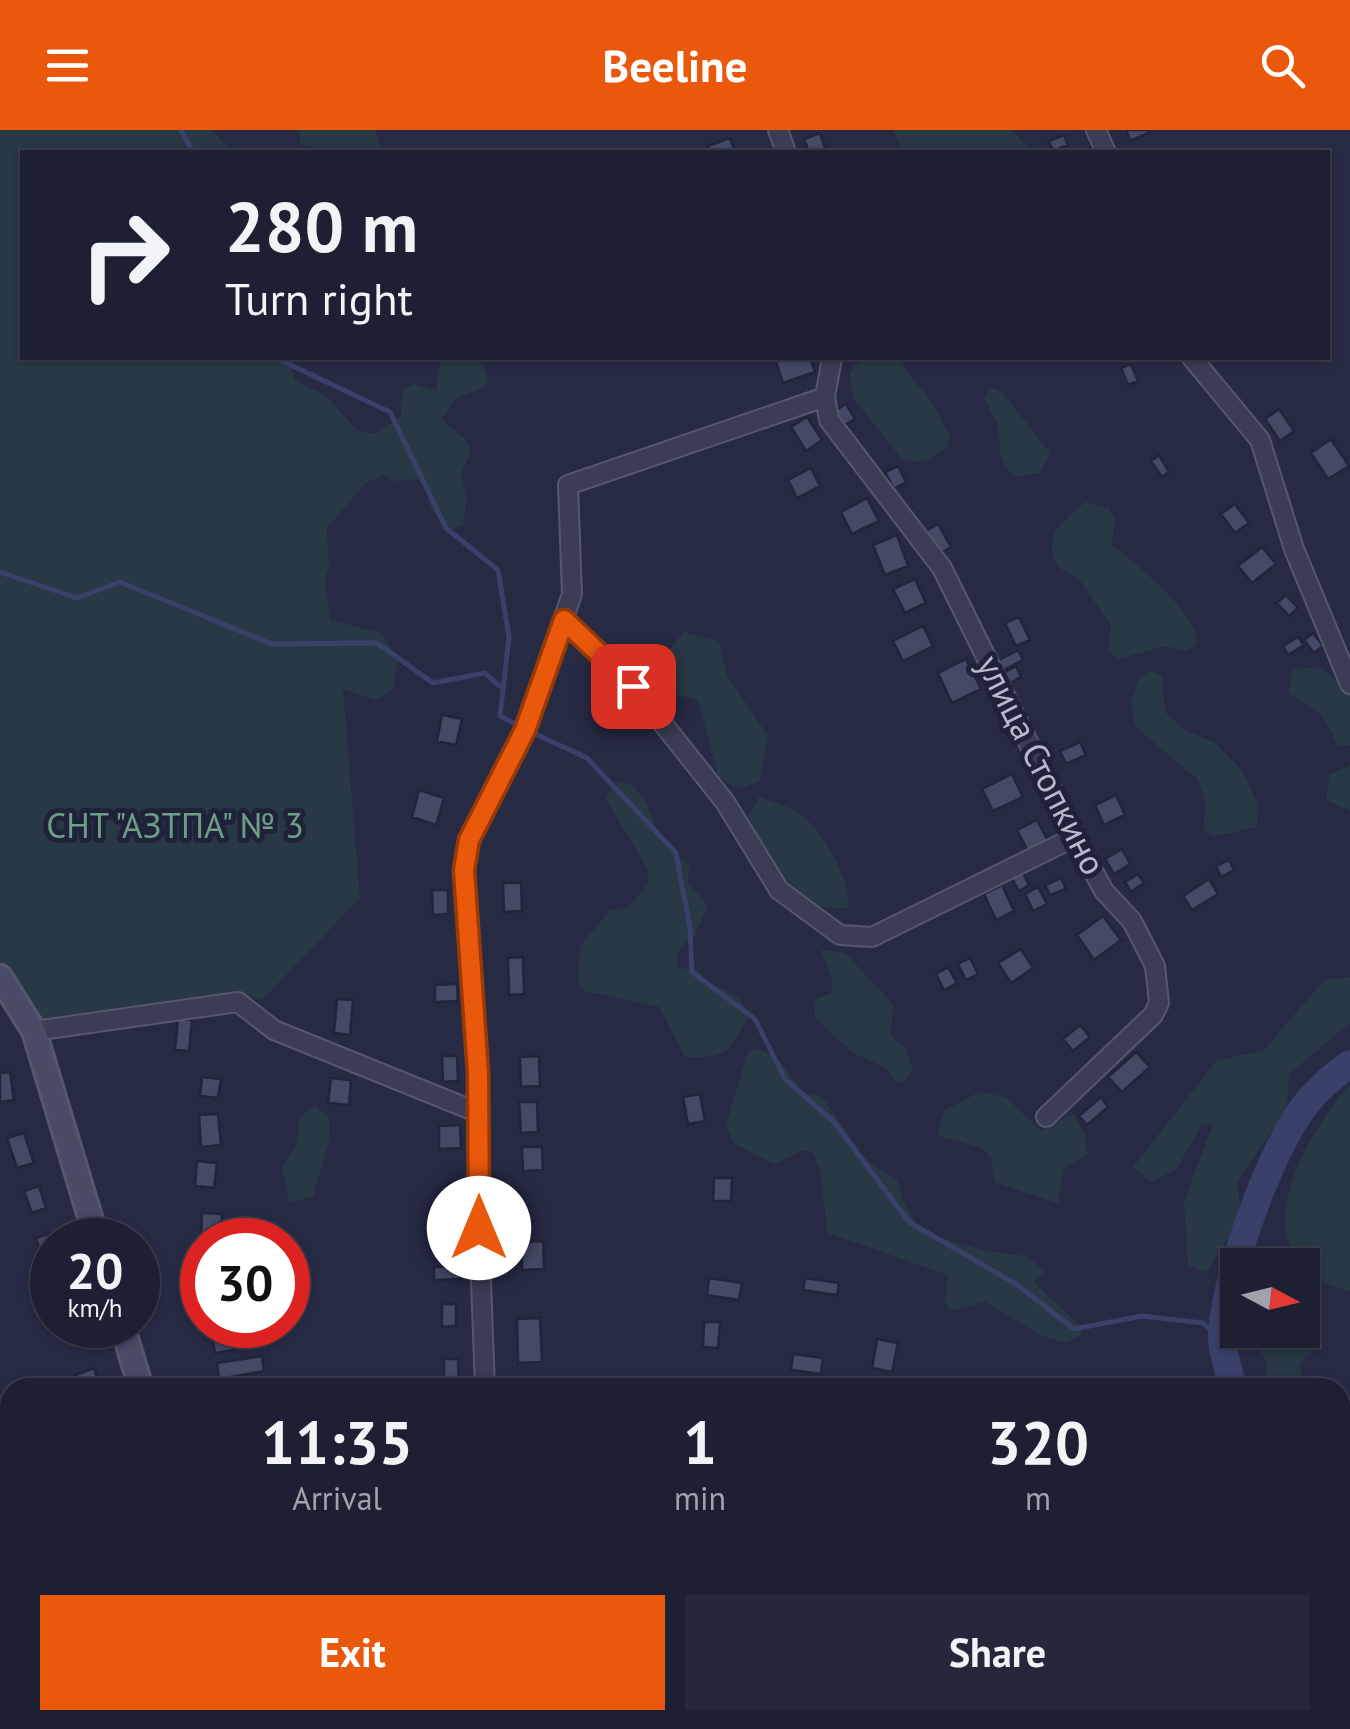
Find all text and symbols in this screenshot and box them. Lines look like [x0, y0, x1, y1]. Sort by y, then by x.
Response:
text: Beeline [603, 36, 747, 94]
icon: menu [40, 38, 95, 93]
icon: search [1255, 38, 1310, 93]
text: 280 m [225, 181, 418, 271]
icon: right [60, 190, 190, 320]
text: Turn right [225, 269, 413, 327]
pin [591, 644, 676, 729]
street label: улица Стопкино [967, 647, 1117, 882]
icon: arrive [606, 659, 661, 714]
park label: СНТ "АЗТПА" № 3 [46, 802, 304, 848]
position arrow [427, 1176, 531, 1280]
speed limit sign: 30 [180, 1218, 310, 1348]
text: 20 [67, 1238, 123, 1303]
north arrow [1220, 1248, 1320, 1348]
map controls [1220, 1248, 1320, 1348]
text: km/h [68, 1292, 122, 1324]
text: 11:35 [261, 1403, 413, 1481]
text: 1 [683, 1403, 717, 1481]
text: 320 [987, 1403, 1089, 1481]
text: Arrival [292, 1477, 382, 1519]
text: min [674, 1477, 726, 1519]
text: m [1025, 1477, 1051, 1519]
button: Exit [40, 1595, 665, 1710]
button: Share [685, 1595, 1310, 1710]

